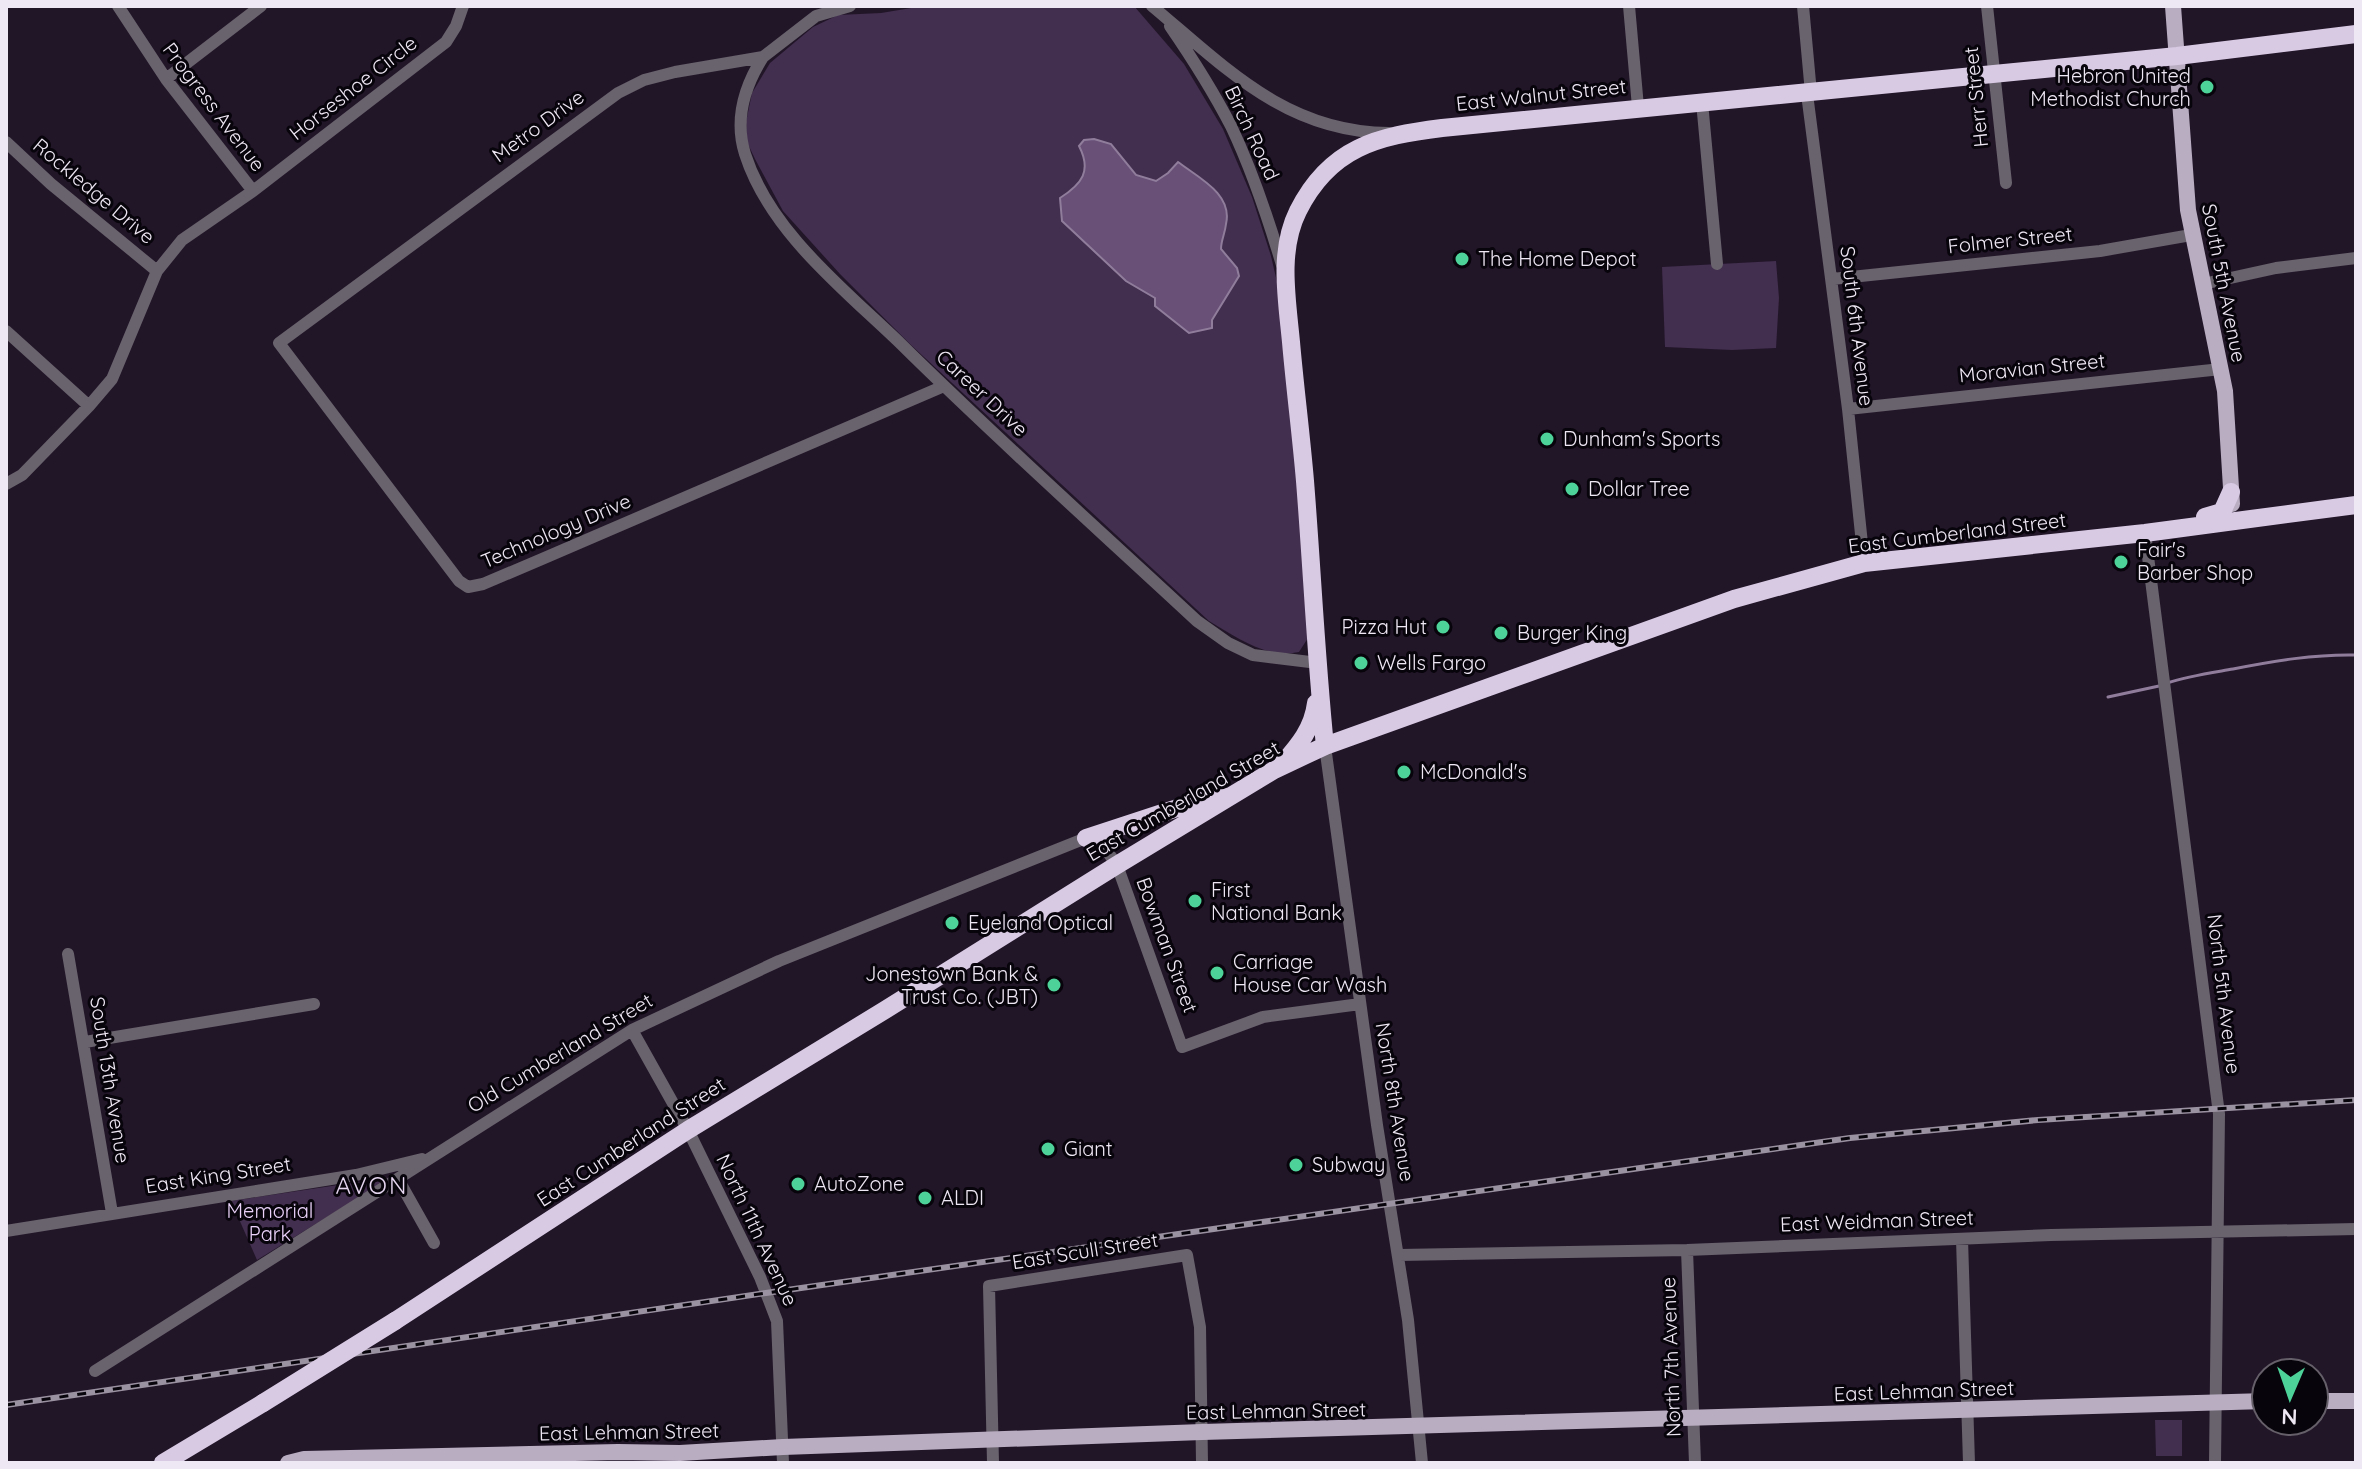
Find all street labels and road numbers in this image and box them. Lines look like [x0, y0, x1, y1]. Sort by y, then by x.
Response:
street label: Horseshoe Circle [284, 30, 422, 145]
street label: Progress Avenue [158, 37, 271, 176]
street label: Herr Street [1958, 45, 1993, 149]
street label: East Walnut Street [1455, 73, 1627, 116]
street label: Birch Road [1220, 82, 1285, 184]
street label: Metro Drive [487, 84, 589, 167]
street label: Rockledge Drive [28, 132, 160, 249]
street label: South 5th Avenue [2197, 201, 2252, 364]
street label: Folmer Street [1946, 221, 2074, 258]
street label: South 6th Avenue [1835, 244, 1880, 407]
street label: Career Drive [931, 344, 1033, 441]
street label: Moravian Street [1958, 347, 2106, 388]
street label: Technology Drive [477, 488, 634, 573]
street label: East Cumberland Street [1847, 507, 2068, 558]
street label: East Cumberland Street [1081, 735, 1284, 866]
street label: Bowman Street [1131, 874, 1204, 1016]
street label: North 5th Avenue [2202, 913, 2247, 1075]
street label: Old Cumberland Street [463, 987, 657, 1118]
street label: South 13th Avenue [85, 995, 136, 1165]
street label: North 8th Avenue [1371, 1021, 1420, 1183]
street label: East Cumberland Street [532, 1071, 730, 1212]
street label: North 11th Avenue [711, 1150, 804, 1310]
street label: East King Street [143, 1151, 293, 1198]
street label: East Weidman Street [1780, 1205, 1975, 1236]
street label: East Scull Street [1010, 1227, 1160, 1274]
street label: North 7th Avenue [1655, 1277, 1686, 1438]
street label: East Lehman Street [1833, 1375, 2015, 1406]
street label: East Lehman Street [1186, 1396, 1367, 1425]
street label: East Lehman Street [539, 1417, 720, 1446]

